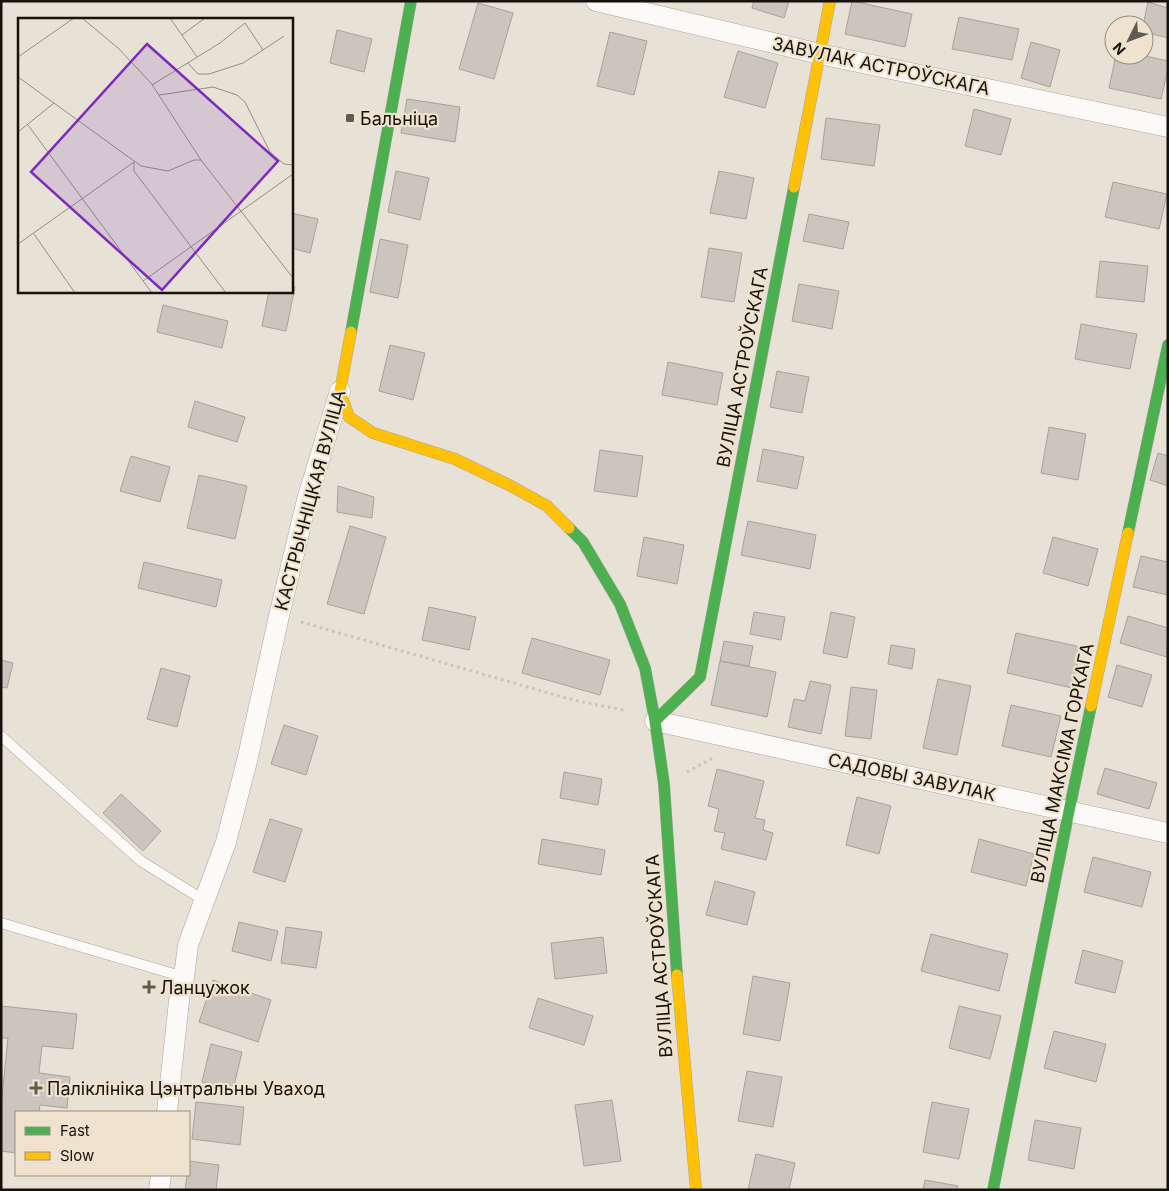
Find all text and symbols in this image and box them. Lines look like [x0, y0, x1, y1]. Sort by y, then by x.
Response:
north arrow [1104, 15, 1154, 65]
inset map [18, 18, 292, 292]
street label: ЗАВУЛАК АСТРОЎСКАГА [770, 32, 992, 99]
text: N [1109, 39, 1129, 59]
place label: Бальніца [360, 108, 438, 129]
marker: Бальніца [344, 112, 356, 124]
street label: ВУЛІЦА АСТРОЎСКАГА [711, 265, 772, 469]
street label: КАСТРЫЧНІЦКАЯ ВУЛІЦА [270, 387, 350, 613]
street label: ВУЛІЦА МАКСІМА ГОРКАГА [1026, 641, 1098, 885]
street label: САДОВЫ ЗАВУЛАК [826, 749, 998, 805]
street label: ВУЛІЦА АСТРОЎСКАГА [640, 854, 677, 1059]
place label: Ланцужок [160, 977, 250, 998]
marker: Ланцужок [142, 980, 156, 994]
place label: Паліклініка Цэнтральны Уваход [47, 1078, 325, 1099]
marker: Паліклініка Цэнтральны Уваход [29, 1081, 43, 1095]
legend [15, 1111, 190, 1176]
text: Fast [60, 1121, 90, 1140]
text: Slow [60, 1146, 94, 1165]

